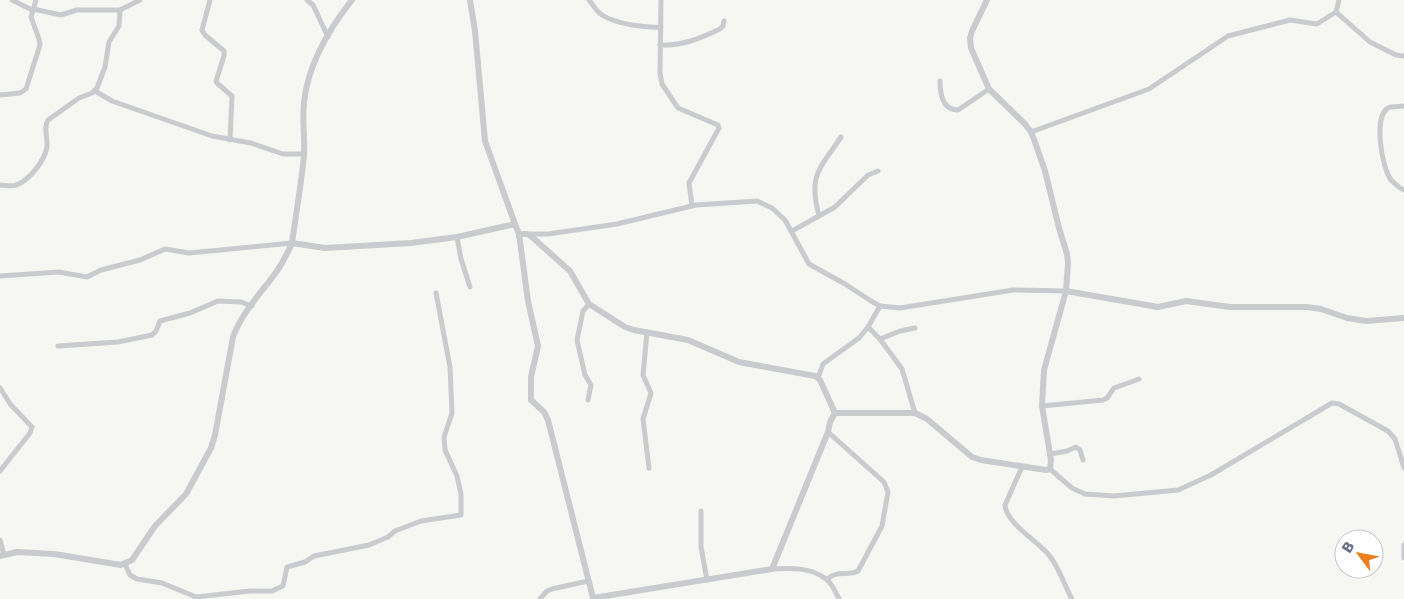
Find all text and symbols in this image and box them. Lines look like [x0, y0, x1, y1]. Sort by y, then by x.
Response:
north arrow [1334, 529, 1384, 579]
text: B [1338, 538, 1358, 556]

